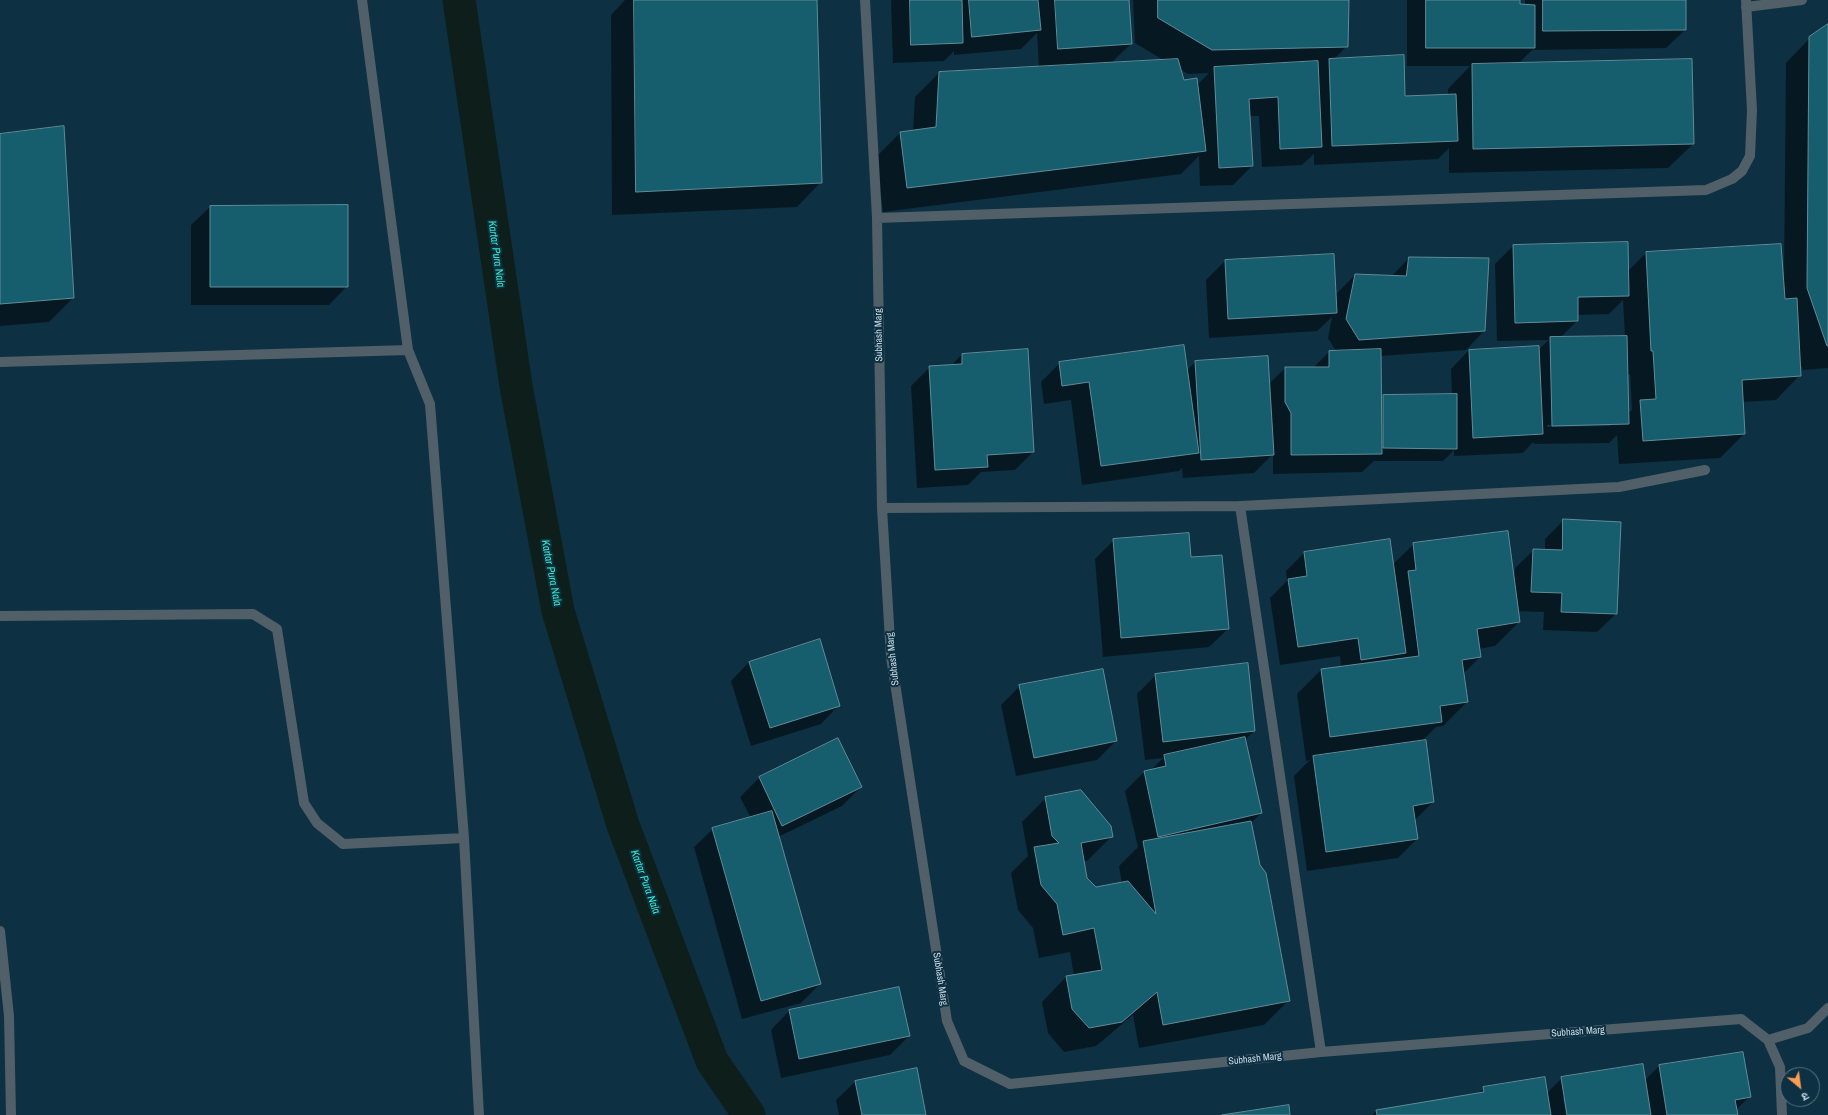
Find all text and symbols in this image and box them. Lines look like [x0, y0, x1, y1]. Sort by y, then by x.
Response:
water label: Kartar Pura Nala [485, 220, 507, 288]
street label: Subhash Marg [873, 308, 885, 362]
water label: Kartar Pura Nala [538, 539, 564, 607]
street label: Subhash Marg [884, 632, 902, 686]
water label: Kartar Pura Nala [627, 848, 663, 916]
street label: Subhash Marg [930, 952, 950, 1006]
street label: Subhash Marg [1551, 1024, 1605, 1040]
street label: Subhash Marg [1228, 1050, 1282, 1068]
north arrow [1780, 1067, 1820, 1107]
text: उ [1799, 1089, 1812, 1104]

